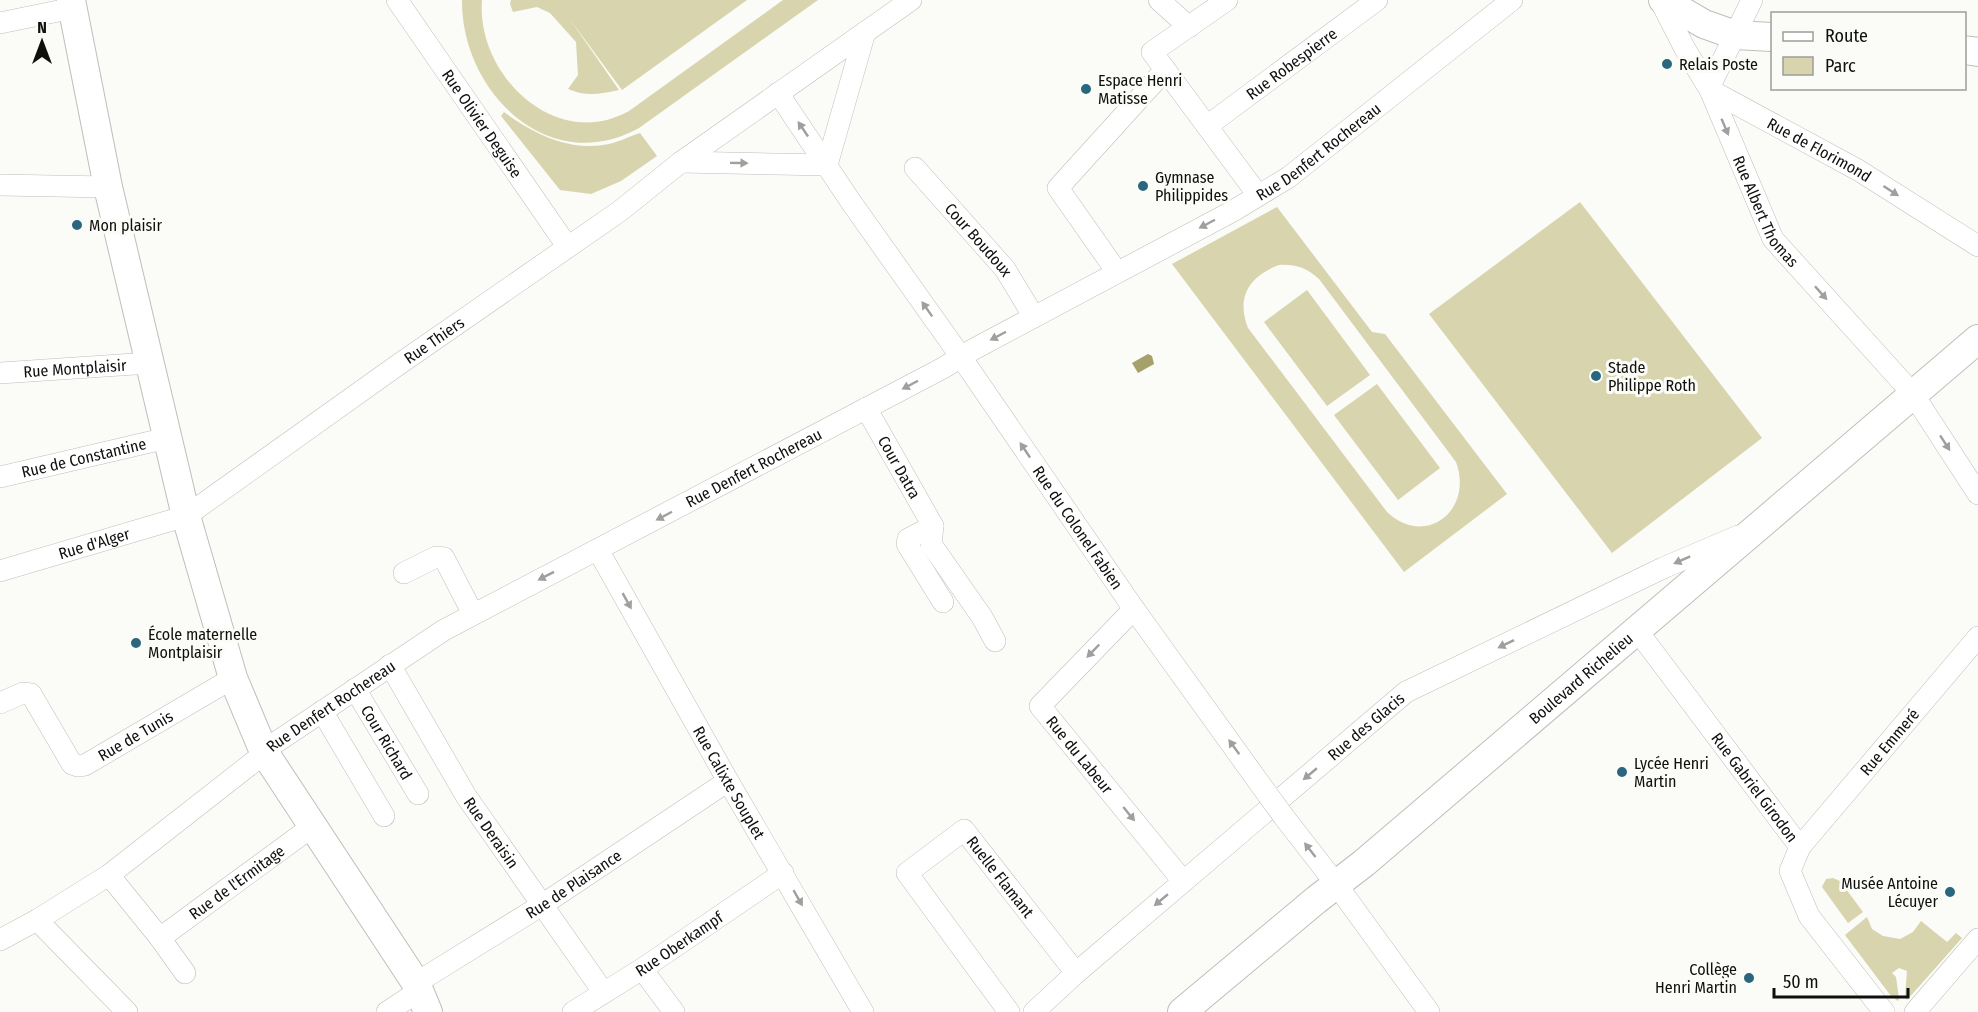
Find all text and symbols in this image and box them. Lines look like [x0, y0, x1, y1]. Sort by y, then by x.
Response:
north arrow [12, 12, 72, 72]
legend [1771, 12, 1966, 90]
text: N [37, 18, 47, 37]
street label: Rue Robespierre [1243, 24, 1341, 104]
text: Route [1825, 25, 1868, 47]
place label: Relais Poste [1679, 55, 1758, 74]
text: Parc [1825, 55, 1856, 77]
marker: Relais Poste [1660, 57, 1674, 71]
street label: Rue Olivier Deguise [438, 66, 526, 182]
place label: Espace Henri Matisse [1098, 71, 1182, 108]
marker: Espace Henri Matisse [1079, 82, 1093, 96]
street label: Rue Denfert Rochereau [1253, 99, 1385, 205]
street label: Rue de Florimond [1764, 114, 1875, 186]
one-way arrow [1720, 118, 1730, 136]
one-way arrow [797, 121, 808, 137]
street label: Rue Albert Thomas [1729, 153, 1803, 271]
one-way arrow [730, 158, 749, 168]
place label: Gymnase Philippides [1155, 168, 1228, 205]
marker: Gymnase Philippides [1136, 179, 1150, 193]
one-way arrow [1883, 185, 1899, 196]
street label: Cour Boudoux [941, 199, 1016, 280]
place label: Mon plaisir [89, 216, 162, 235]
marker: Mon plaisir [70, 218, 84, 232]
one-way arrow [1198, 219, 1215, 229]
one-way arrow [1814, 286, 1828, 300]
one-way arrow [922, 301, 933, 317]
street label: Rue Thiers [401, 313, 468, 368]
one-way arrow [989, 331, 1006, 341]
street label: Rue Montplaisir [23, 356, 127, 381]
place label: Stade Philippe Roth [1608, 358, 1696, 395]
marker: Stade Philippe Roth [1589, 369, 1603, 383]
one-way arrow [902, 380, 919, 390]
street label: Rue Denfert Rochereau [683, 424, 825, 511]
street label: Cour Datra [874, 433, 925, 502]
street label: Rue de Constantine [20, 434, 148, 482]
one-way arrow [1939, 435, 1950, 451]
one-way arrow [1020, 442, 1031, 459]
street label: Rue du Colonel Fabien [1029, 462, 1127, 593]
one-way arrow [655, 510, 673, 520]
street label: Rue d'Alger [56, 524, 132, 563]
one-way arrow [1673, 556, 1691, 565]
one-way arrow [538, 572, 555, 581]
one-way arrow [622, 593, 632, 610]
place label: École maternelle Montplaisir [148, 625, 257, 662]
street label: Boulevard Richelieu [1525, 629, 1637, 728]
marker: École maternelle Montplaisir [129, 636, 143, 650]
one-way arrow [1498, 640, 1515, 649]
one-way arrow [1087, 643, 1101, 657]
street label: Rue Denfert Rochereau [262, 656, 399, 756]
street label: Rue des Glacis [1324, 689, 1409, 765]
street label: Cour Richard [357, 702, 416, 783]
street label: Rue Emmeré [1856, 705, 1923, 779]
street label: Rue de Tunis [95, 706, 176, 765]
street label: Rue du Labeur [1042, 712, 1117, 798]
street label: Rue Calixte Souplet [689, 723, 769, 843]
street label: Rue Gabriel Girodon [1707, 729, 1802, 846]
one-way arrow [1228, 740, 1240, 756]
place label: Lycée Henri Martin [1634, 754, 1709, 791]
marker: Lycée Henri Martin [1615, 765, 1629, 779]
one-way arrow [1302, 767, 1318, 780]
street label: Rue Deraisin [460, 794, 523, 872]
one-way arrow [1122, 806, 1135, 822]
street label: Ruelle Flamant [962, 833, 1038, 922]
street label: Rue de l'Ermitage [185, 841, 288, 924]
one-way arrow [1305, 843, 1317, 858]
street label: Rue de Plaisance [522, 846, 625, 923]
place label: Musée Antoine Lécuyer [1841, 874, 1938, 911]
marker: Musée Antoine Lécuyer [1943, 885, 1957, 899]
one-way arrow [792, 890, 803, 906]
one-way arrow [1154, 893, 1169, 906]
street label: Rue Oberkampf [632, 907, 727, 981]
place label: Collège Henri Martin [1655, 960, 1737, 997]
scale bar [1774, 961, 1908, 999]
marker: Collège Henri Martin [1742, 971, 1756, 985]
text: 50 m [1783, 971, 1819, 993]

